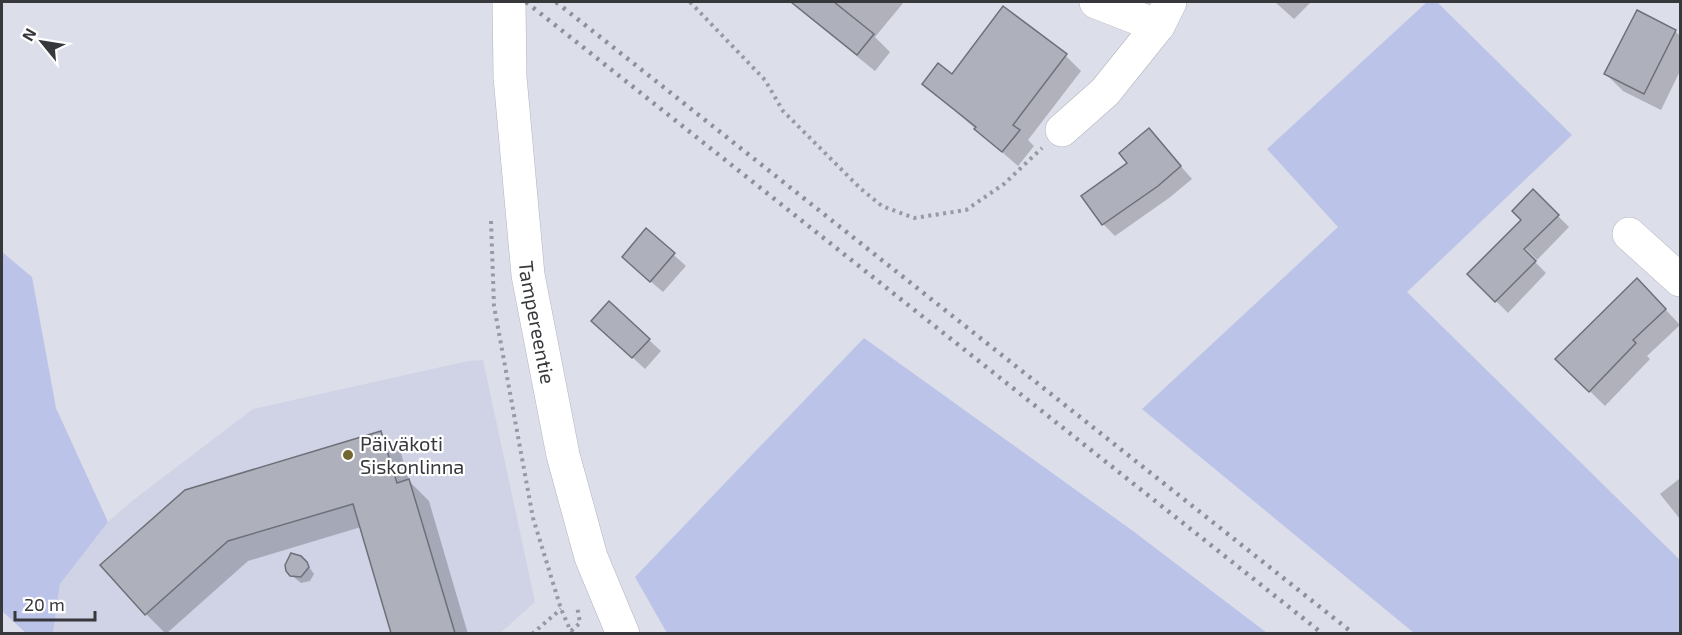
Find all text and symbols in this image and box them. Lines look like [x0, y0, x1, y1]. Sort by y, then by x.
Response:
north arrow [12, 12, 72, 72]
text: N [17, 24, 40, 44]
street label: Tampereentie [515, 260, 561, 386]
place label: Päiväkoti Siskonlinna [360, 431, 464, 478]
marker: Päiväkoti Siskonlinna [341, 448, 355, 462]
scale bar [15, 584, 94, 622]
text: 20 m [24, 593, 65, 615]

